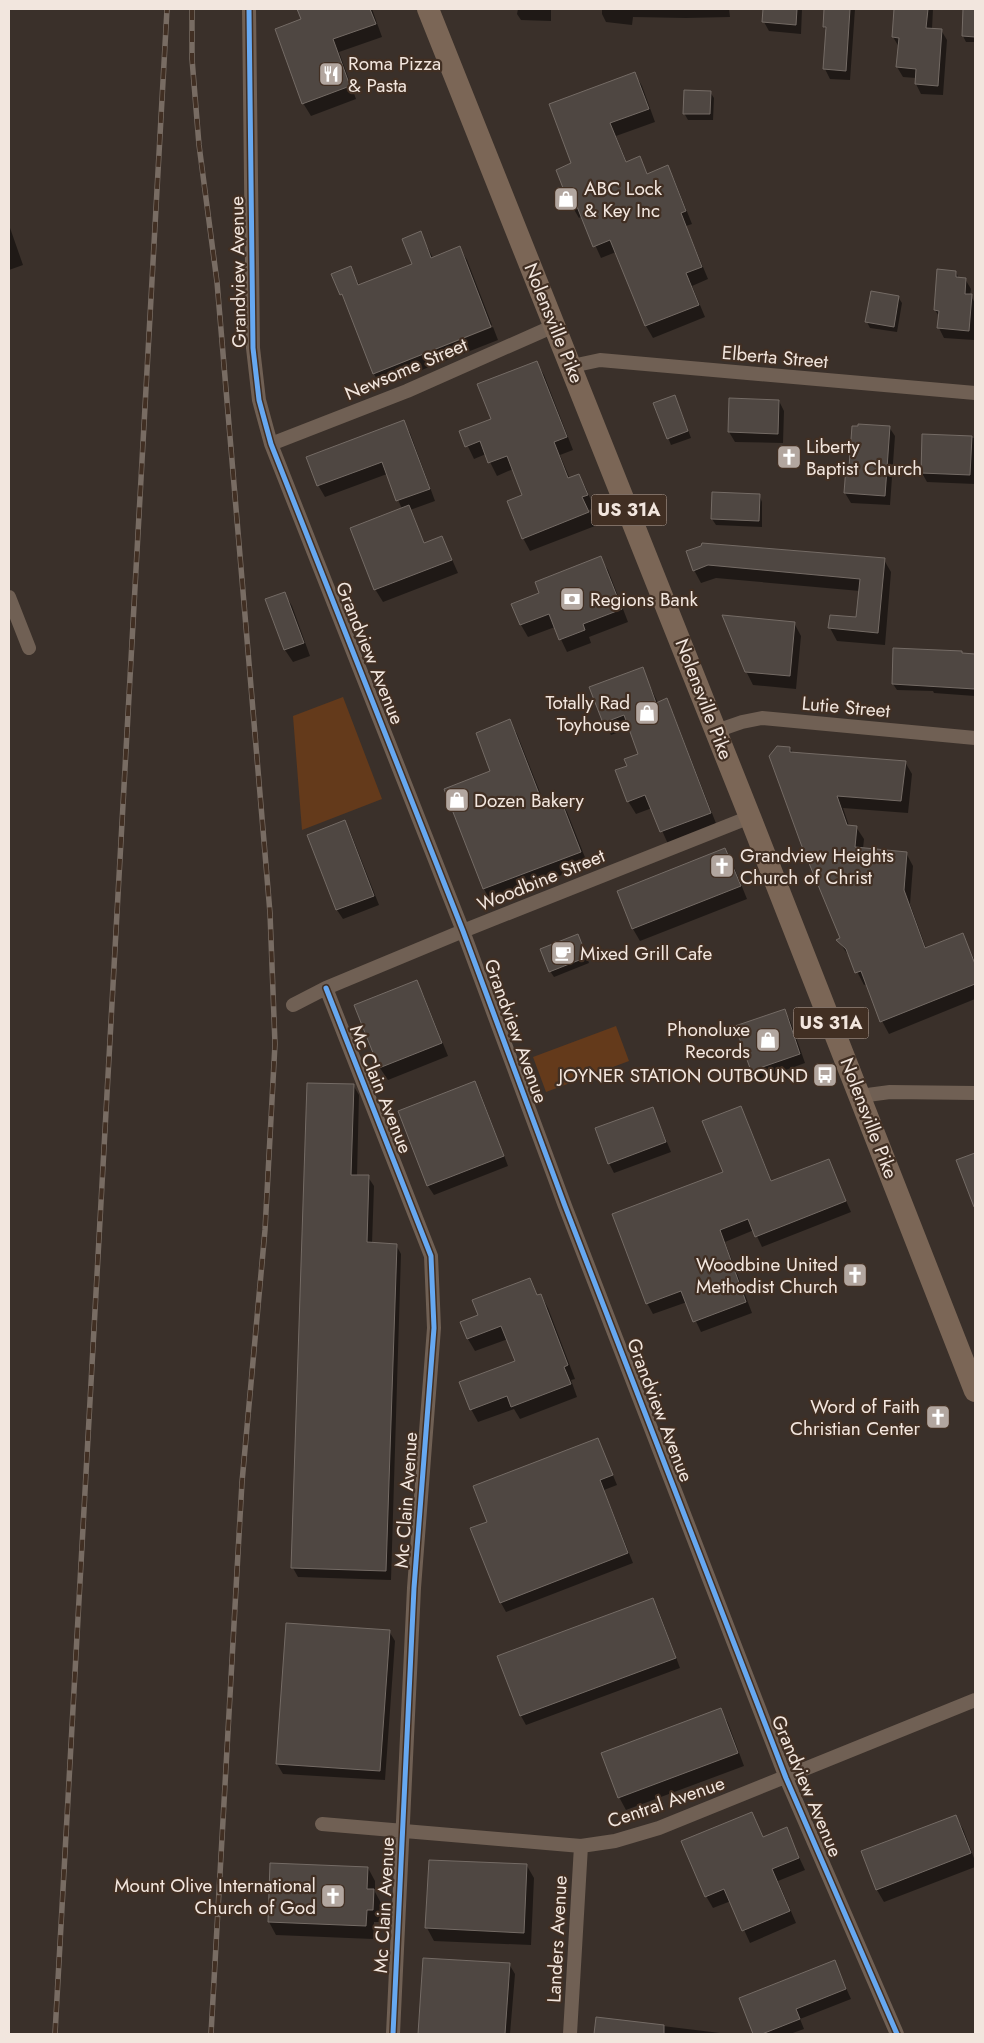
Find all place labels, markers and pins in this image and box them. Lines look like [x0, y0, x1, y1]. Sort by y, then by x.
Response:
place label: Roma Pizza & Pasta [348, 50, 441, 99]
restaurant icon: Roma Pizza & Pasta [318, 61, 344, 87]
place label: ABC Lock & Key Inc [584, 175, 663, 224]
shop icon: ABC Lock & Key Inc [553, 186, 579, 212]
place label: Liberty Baptist Church [806, 433, 922, 482]
church icon: Liberty Baptist Church [776, 444, 802, 470]
bank icon: Regions Bank [559, 586, 585, 612]
place label: Regions Bank [590, 586, 699, 613]
place label: Totally Rad Toyhouse [546, 689, 630, 738]
shop icon: Totally Rad Toyhouse [634, 700, 660, 726]
shop icon: Dozen Bakery [444, 787, 470, 813]
place label: Dozen Bakery [474, 787, 585, 814]
place label: Grandview Heights Church of Christ [740, 842, 894, 891]
church icon: Grandview Heights Church of Christ [709, 853, 735, 879]
cafe icon: Mixed Grill Cafe [550, 940, 576, 966]
place label: Mixed Grill Cafe [580, 940, 713, 967]
place label: Phonoluxe Records [667, 1016, 750, 1065]
shop icon: Phonoluxe Records [755, 1027, 781, 1053]
place label: JOYNER STATION OUTBOUND [555, 1062, 808, 1089]
bus stop icon: JOYNER STATION OUTBOUND [812, 1062, 838, 1088]
place label: Woodbine United Methodist Church [696, 1251, 838, 1300]
church icon: Woodbine United Methodist Church [842, 1262, 868, 1288]
place label: Word of Faith Christian Center [790, 1393, 920, 1442]
church icon: Word of Faith Christian Center [925, 1404, 951, 1430]
place label: Mount Olive International Church of God [114, 1872, 316, 1921]
church icon: Mount Olive International Church of God [320, 1883, 346, 1909]

